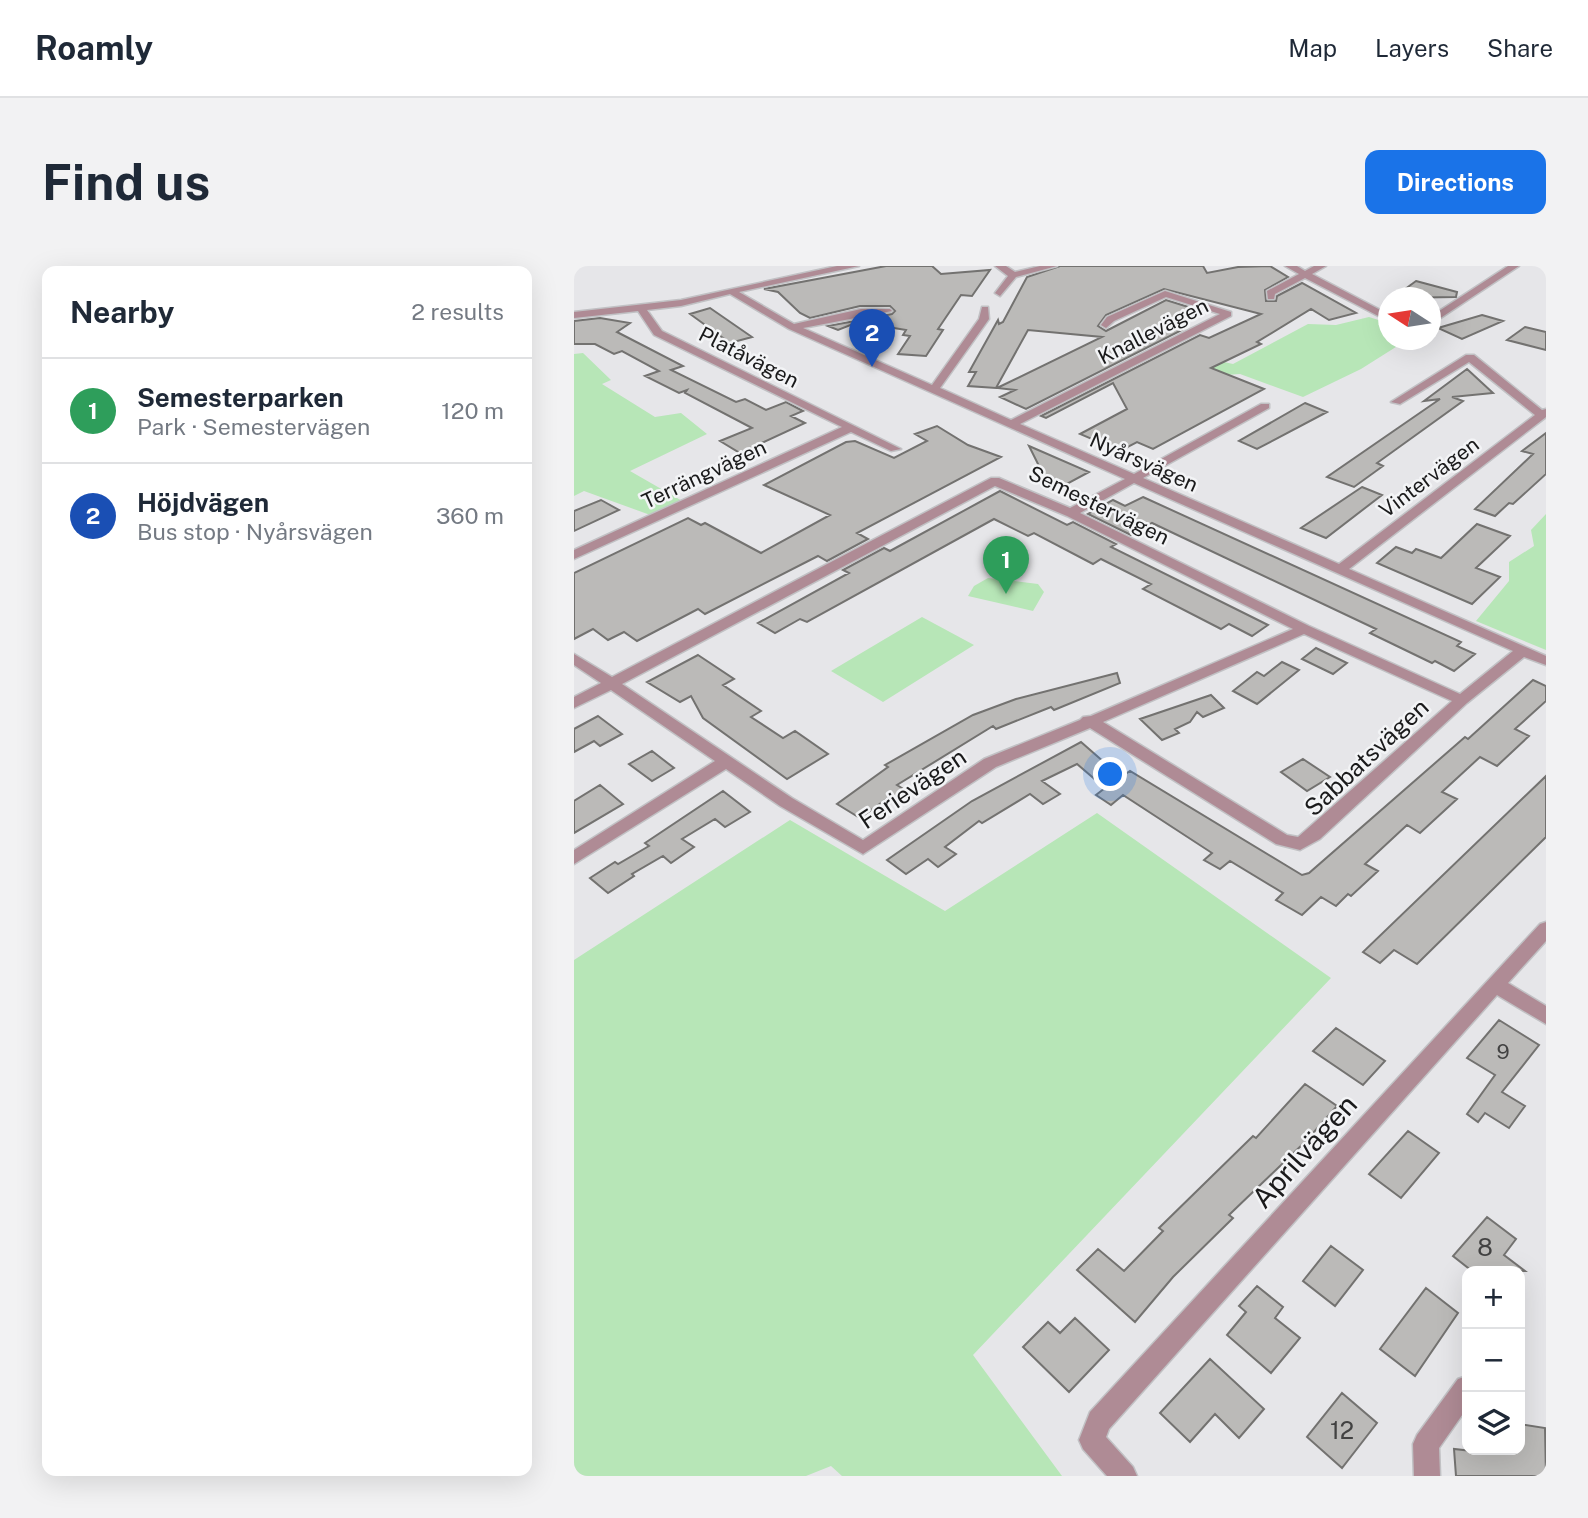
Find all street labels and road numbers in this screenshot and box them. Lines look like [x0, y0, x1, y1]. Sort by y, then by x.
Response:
street label: Knallevägen [1094, 293, 1212, 369]
street label: Platåvägen [695, 321, 803, 393]
street label: Nyårsvägen [1086, 427, 1202, 497]
street label: Vintervägen [1374, 431, 1484, 523]
street label: Terrängvägen [638, 434, 770, 514]
street label: Semestervägen [1025, 460, 1173, 550]
street label: Sabbatsvägen [1298, 693, 1434, 821]
street label: Ferievägen [853, 742, 971, 834]
street label: Aprilvägen [1245, 1088, 1363, 1214]

